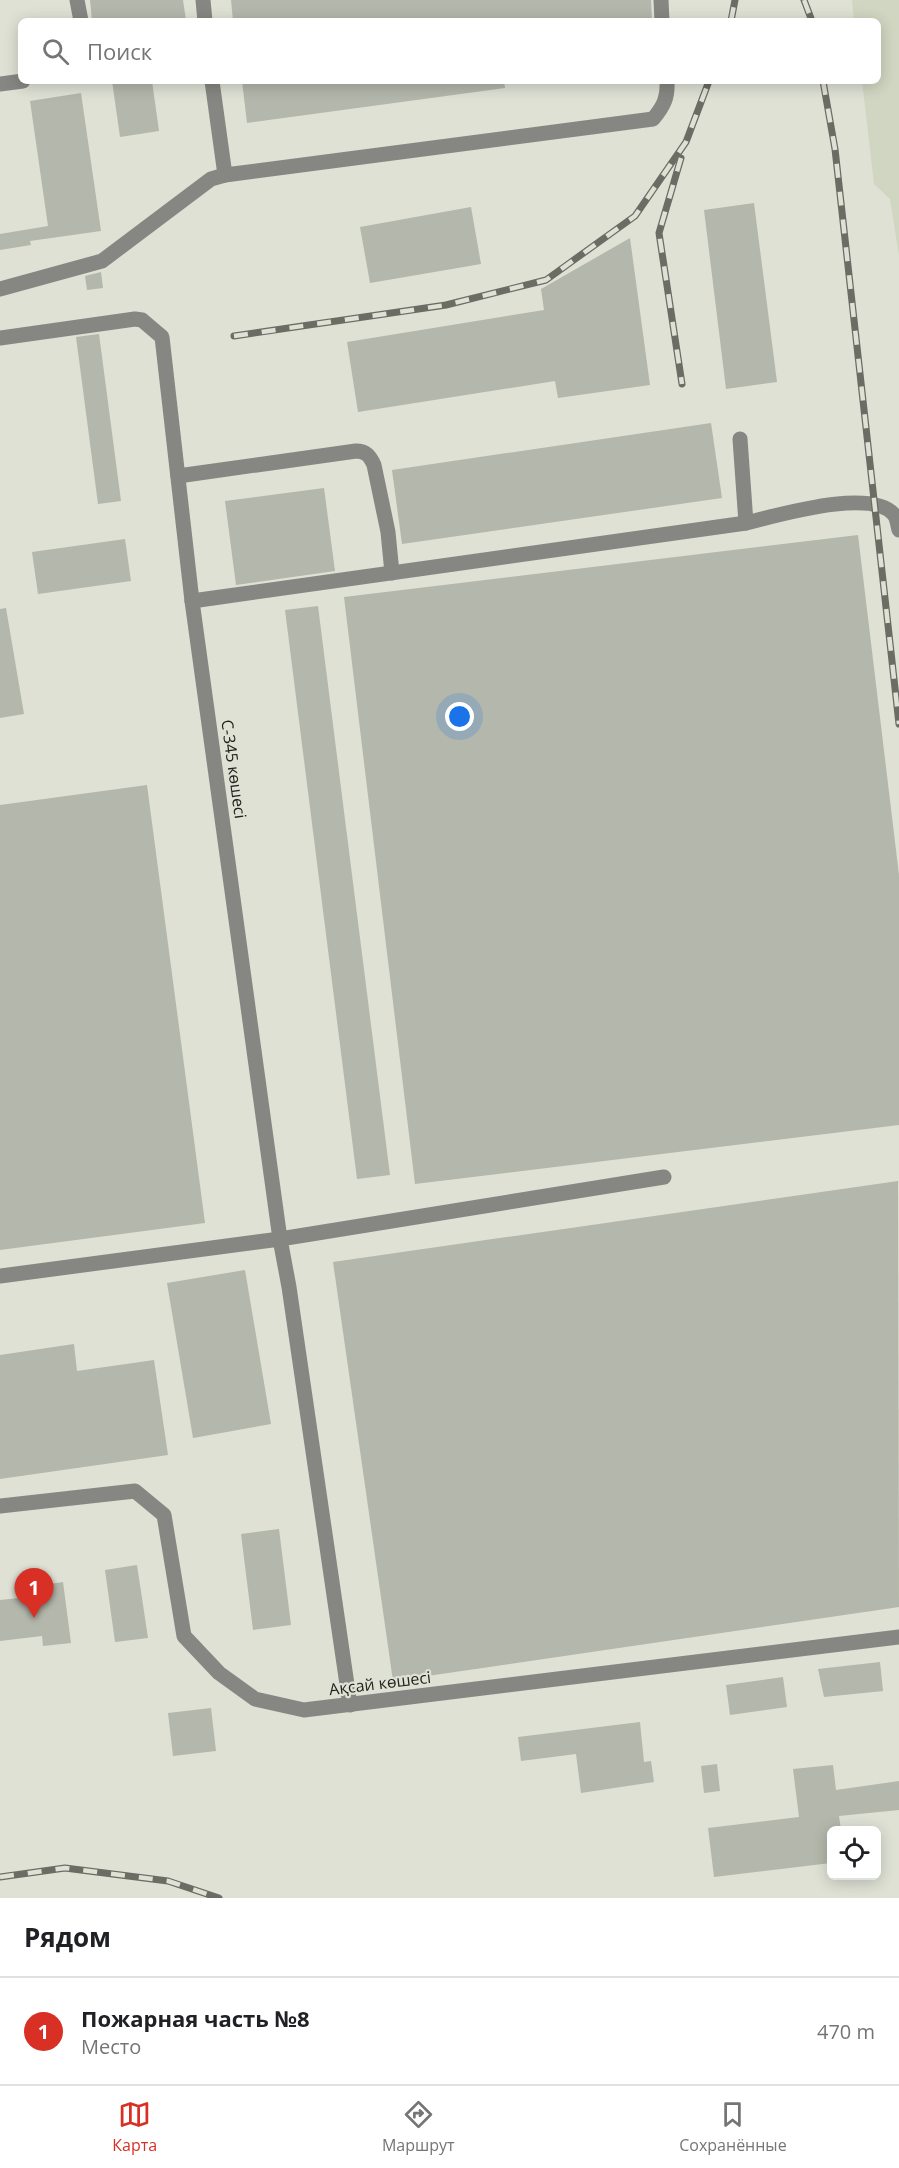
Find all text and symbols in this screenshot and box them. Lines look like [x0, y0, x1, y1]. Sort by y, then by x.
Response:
search box [18, 18, 881, 84]
icon: search [39, 35, 72, 68]
text: Поиск [87, 36, 152, 66]
your location [445, 702, 474, 731]
street label: С-345 көшесі [216, 718, 252, 820]
pin: 1 [15, 1568, 54, 1618]
street label: Ақсай көшесі [328, 1666, 432, 1700]
map controls [827, 1826, 881, 1880]
button: locate [827, 1826, 881, 1880]
text: Рядом [24, 1919, 111, 1955]
text: Пожарная часть №8 [81, 2003, 310, 2033]
text: 1 [38, 2018, 49, 2045]
text: 470 m [817, 2018, 875, 2045]
text: Место [81, 2033, 141, 2060]
tab: Карта [112, 2098, 157, 2156]
tab: Маршрут [382, 2098, 455, 2156]
tab: Сохранённые [679, 2098, 787, 2156]

